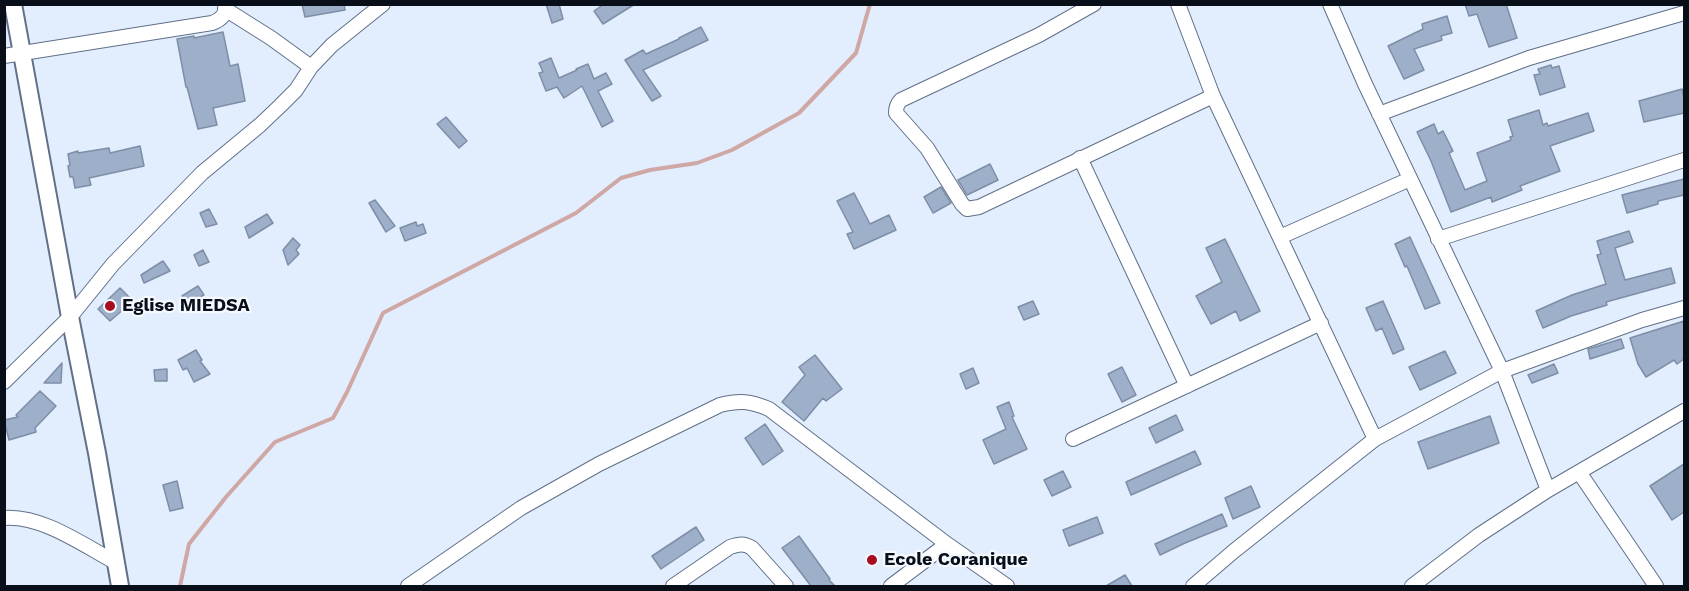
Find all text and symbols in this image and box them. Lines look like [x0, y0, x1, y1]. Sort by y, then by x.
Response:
place label: Eglise MIEDSA [122, 295, 250, 317]
marker: Eglise MIEDSA [103, 299, 117, 313]
place label: Ecole Coranique [884, 549, 1028, 571]
marker: Ecole Coranique [865, 553, 879, 567]

